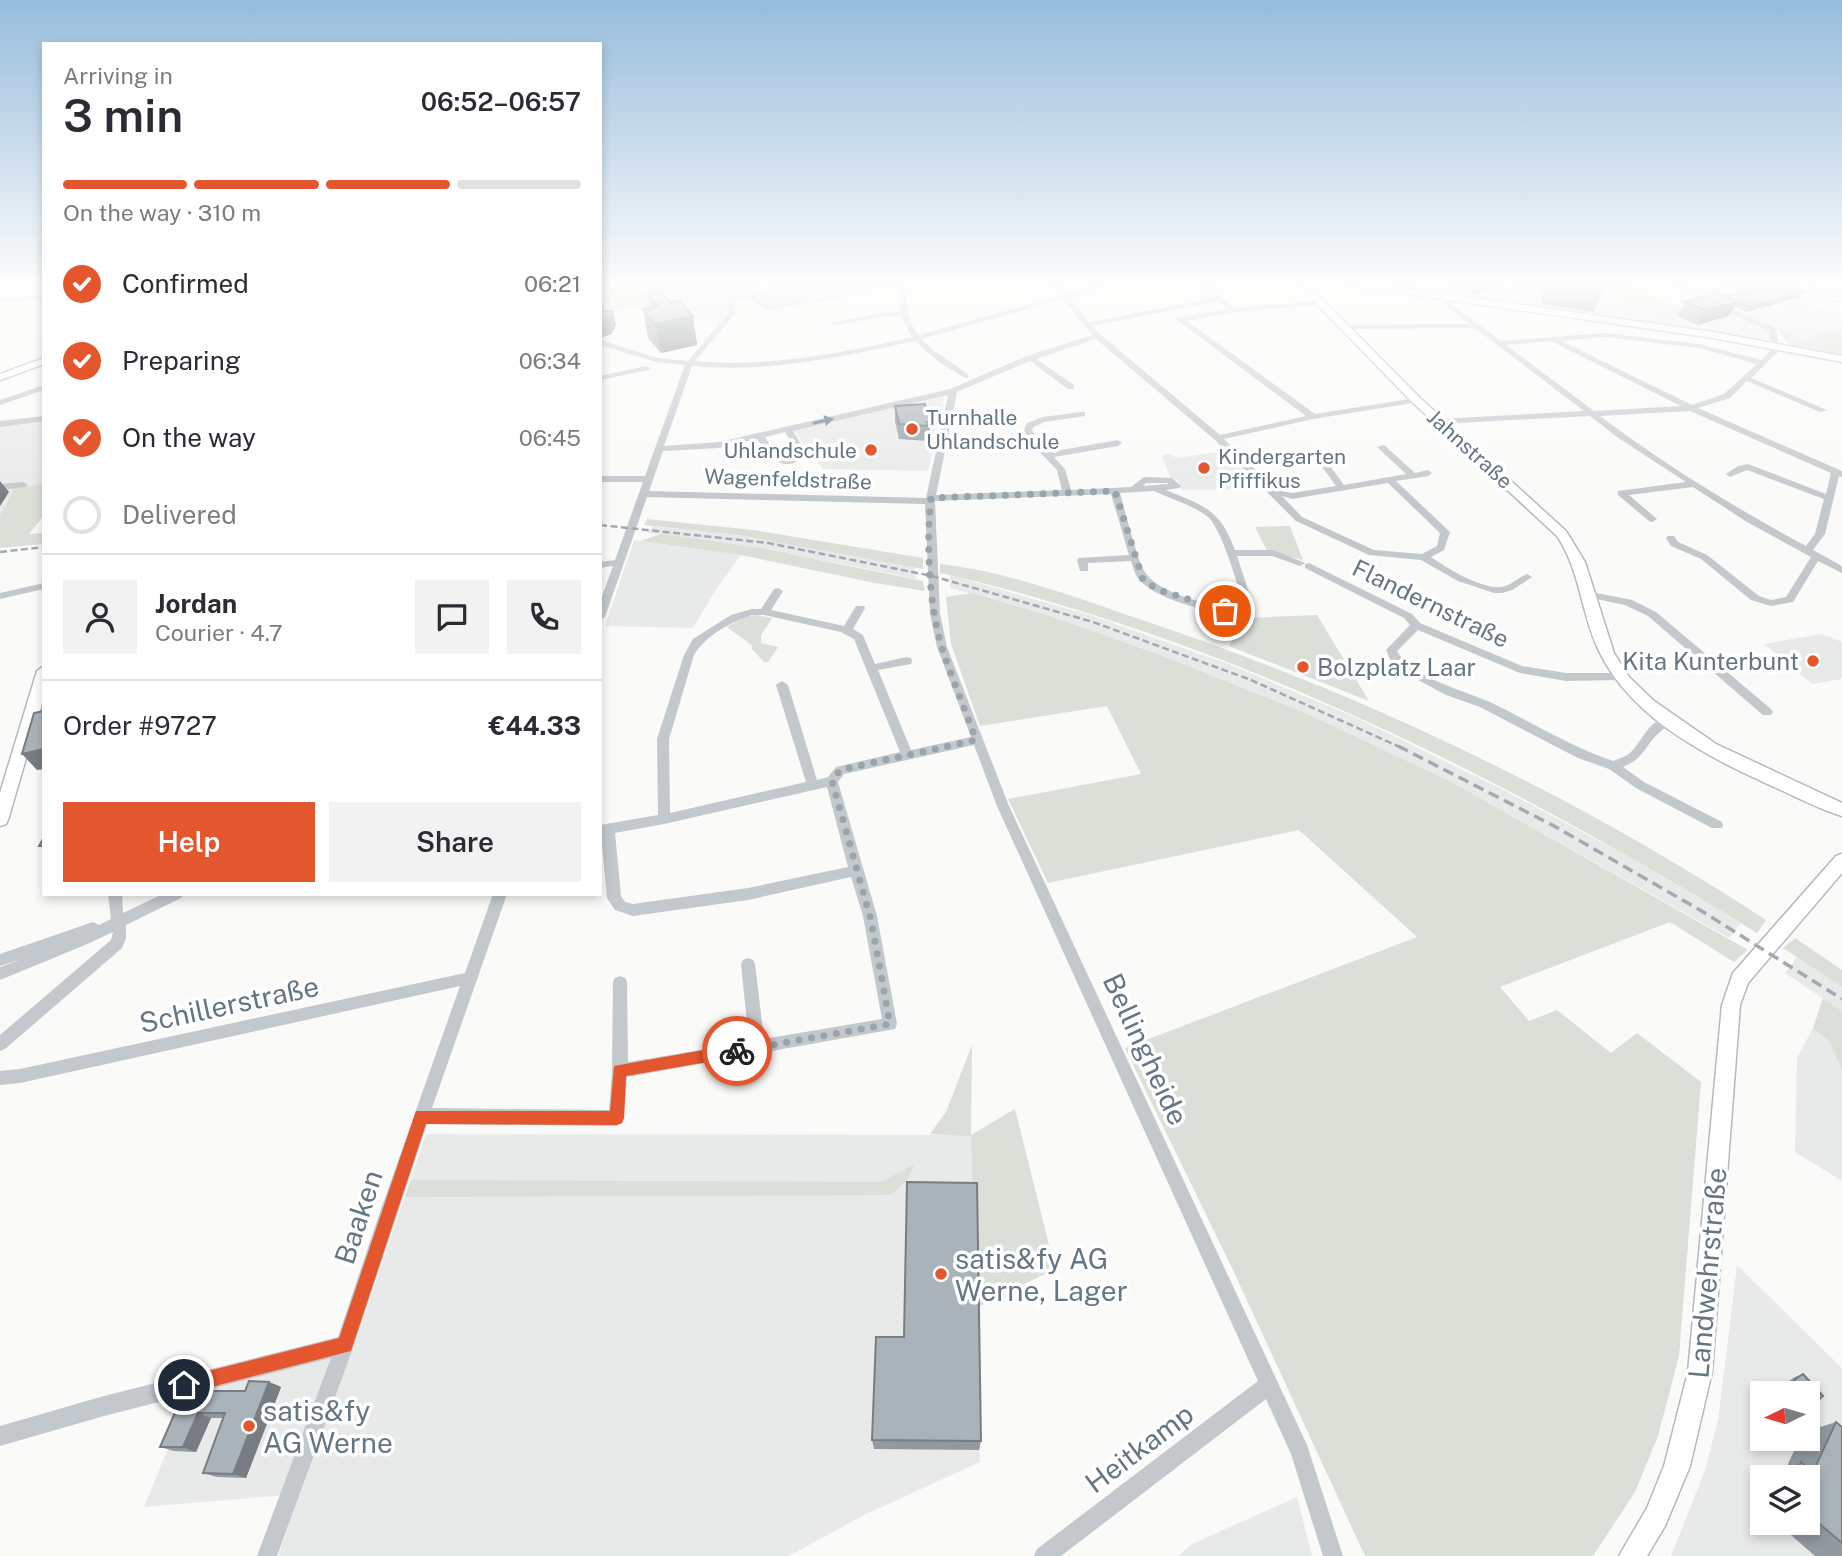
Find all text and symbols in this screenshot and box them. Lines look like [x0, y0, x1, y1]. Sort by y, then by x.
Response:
text: Arriving in [63, 62, 173, 89]
text: 06:52–06:57 [421, 86, 581, 117]
text: 3 min [63, 88, 183, 142]
text: On the way · 310 m [63, 199, 261, 226]
icon: check [63, 265, 101, 303]
text: Confirmed [122, 268, 249, 299]
text: 06:21 [524, 270, 581, 297]
icon: check [63, 342, 101, 380]
text: Preparing [122, 345, 241, 376]
text: 06:34 [519, 347, 581, 374]
street label: Jahnstraße [1422, 404, 1518, 494]
place label: Turnhalle Uhlandschule [926, 405, 1059, 454]
one-way arrow [812, 416, 834, 427]
icon: check [63, 419, 101, 457]
marker: Turnhalle Uhlandschule [904, 421, 920, 437]
text: On the way [122, 422, 256, 453]
text: 06:45 [519, 424, 581, 451]
place label: Uhlandschule [724, 438, 857, 463]
marker: Uhlandschule [863, 442, 879, 458]
place label: Kindergarten Pfiffikus [1218, 444, 1346, 493]
marker: Kindergarten Pfiffikus [1196, 460, 1212, 476]
street label: Wagenfeldstraße [704, 464, 872, 494]
text: Delivered [122, 499, 237, 530]
street label: Flandernstraße [1348, 553, 1514, 653]
button: person [63, 580, 137, 654]
button: chat [415, 580, 489, 654]
button: phone [507, 580, 581, 654]
pin [1195, 581, 1255, 641]
text: Jordan [155, 588, 237, 619]
icon: bag [1206, 592, 1244, 630]
text: Courier · 4.7 [155, 619, 283, 646]
place label: Kita Kunterbunt [1622, 647, 1799, 675]
place label: Bolzplatz Laar [1317, 653, 1476, 681]
marker: Kita Kunterbunt [1805, 653, 1821, 669]
marker: Bolzplatz Laar [1295, 659, 1311, 675]
text: Order #9727 [63, 710, 217, 741]
text: €44.33 [488, 710, 581, 741]
button: Help [63, 802, 315, 882]
button: Share [329, 802, 581, 882]
street label: Bellingheide [1097, 968, 1195, 1130]
street label: Schillerstraße [136, 969, 322, 1039]
courier [702, 1016, 772, 1086]
icon: bike [718, 1032, 756, 1070]
street label: Baaken [327, 1166, 389, 1268]
street label: Landwehrstraße [1681, 1166, 1733, 1380]
place label: satis&fy AG Werne, Lager [955, 1242, 1128, 1307]
marker: satis&fy AG Werne, Lager [933, 1266, 949, 1282]
pin [154, 1355, 214, 1415]
icon: home [165, 1366, 203, 1404]
north arrow [1750, 1381, 1820, 1451]
map controls [1750, 1381, 1820, 1535]
place label: satis&fy AG Werne [263, 1394, 393, 1459]
street label: Heitkamp [1078, 1397, 1200, 1499]
marker: satis&fy AG Werne [241, 1418, 257, 1434]
button: layers [1750, 1465, 1820, 1535]

